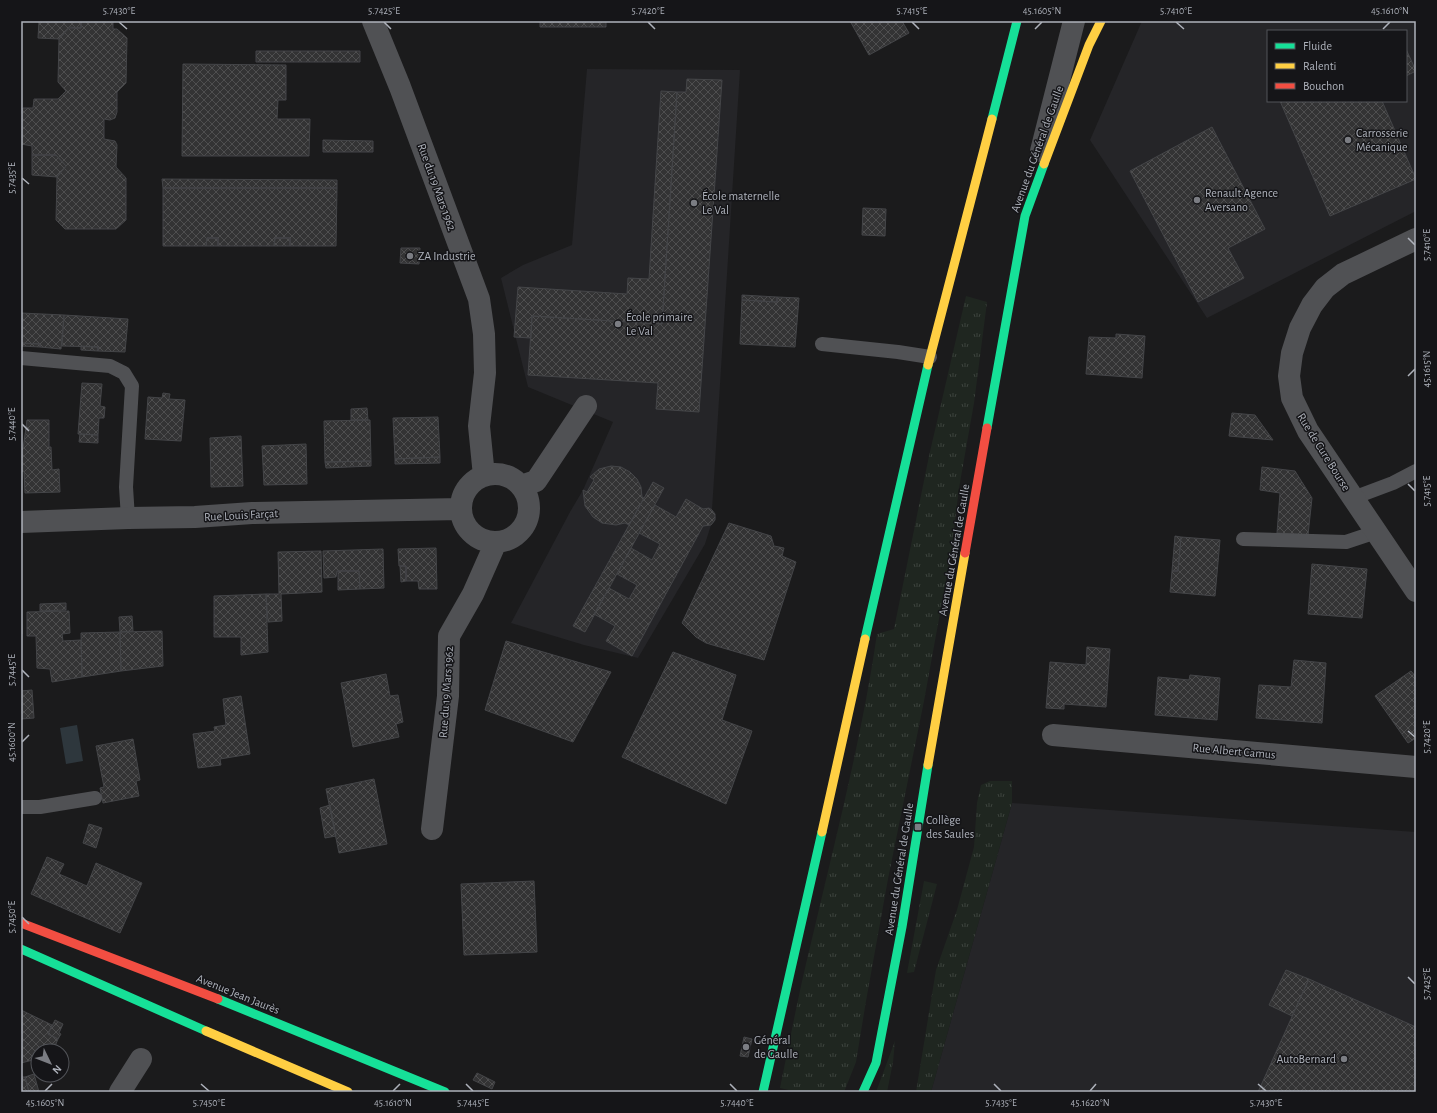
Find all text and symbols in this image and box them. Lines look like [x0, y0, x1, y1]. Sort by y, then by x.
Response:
text: 5.7430°E [103, 6, 135, 16]
text: 5.7425°E [368, 6, 400, 16]
text: 5.7420°E [631, 6, 665, 16]
text: 5.7415°E [897, 6, 928, 16]
text: 45.1605°N [1023, 6, 1061, 16]
text: 5.7410°E [1160, 6, 1192, 16]
text: 45.1610°N [1371, 6, 1409, 16]
legend [1267, 30, 1407, 102]
text: Fluide [1303, 40, 1332, 52]
text: Ralenti [1303, 60, 1336, 72]
text: Bouchon [1303, 80, 1344, 92]
street label: Avenue du Général de Gaulle [1009, 84, 1065, 214]
place label: Carrosserie Mécanique [1356, 127, 1408, 153]
marker: Carrosserie Mécanique [1343, 135, 1353, 145]
street label: Rue du 19 Mars 1962 [416, 142, 459, 233]
text: 5.7435°E [7, 162, 17, 194]
place label: Renault Agence Aversano [1205, 187, 1278, 213]
place label: École maternelle Le Val [702, 189, 780, 216]
marker: Renault Agence Aversano [1192, 195, 1202, 205]
marker: École maternelle Le Val [689, 198, 699, 208]
text: 5.7410°E [1422, 229, 1432, 261]
place label: ZA Industrie [418, 250, 475, 262]
marker: ZA Industrie [405, 251, 415, 261]
place label: École primaire Le Val [626, 310, 693, 337]
marker: École primaire Le Val [613, 319, 623, 329]
text: 45.1615°N [1422, 351, 1432, 387]
text: 5.7440°E [7, 407, 17, 441]
street label: Rue de Cure Bourse [1295, 411, 1353, 493]
text: 5.7415°E [1422, 475, 1432, 506]
street label: Avenue du Général de Gaulle [936, 483, 972, 617]
street label: Rue Louis Farçat [204, 507, 279, 523]
street label: Rue du 19 Mars 1962 [437, 645, 455, 738]
text: 5.7445°E [7, 654, 17, 686]
text: 5.7420°E [1422, 720, 1432, 754]
text: 45.1600°N [7, 722, 17, 762]
street label: Rue Albert Camus [1192, 741, 1276, 761]
street label: Avenue du Général de Gaulle [883, 802, 915, 936]
place label: Collège des Saules [926, 814, 974, 840]
marker: Collège des Saules [913, 822, 923, 832]
text: 5.7450°E [7, 900, 17, 933]
text: 5.7425°E [1422, 968, 1432, 1000]
street label: Avenue Jean Jaurès [195, 972, 281, 1016]
place label: Général de Gaulle [754, 1034, 798, 1060]
marker: Général de Gaulle [741, 1042, 751, 1052]
north arrow [30, 1043, 70, 1083]
place label: AutoBernard [1276, 1053, 1336, 1065]
marker: AutoBernard [1339, 1054, 1349, 1064]
text: N [50, 1063, 64, 1076]
text: 45.1605°N [26, 1098, 64, 1108]
text: 5.7450°E [193, 1098, 226, 1108]
text: 45.1610°N [374, 1098, 412, 1108]
text: 5.7445°E [457, 1098, 489, 1108]
text: 5.7440°E [720, 1098, 754, 1108]
text: 5.7435°E [985, 1098, 1017, 1108]
text: 45.1620°N [1070, 1098, 1110, 1108]
text: 5.7430°E [1250, 1098, 1282, 1108]

